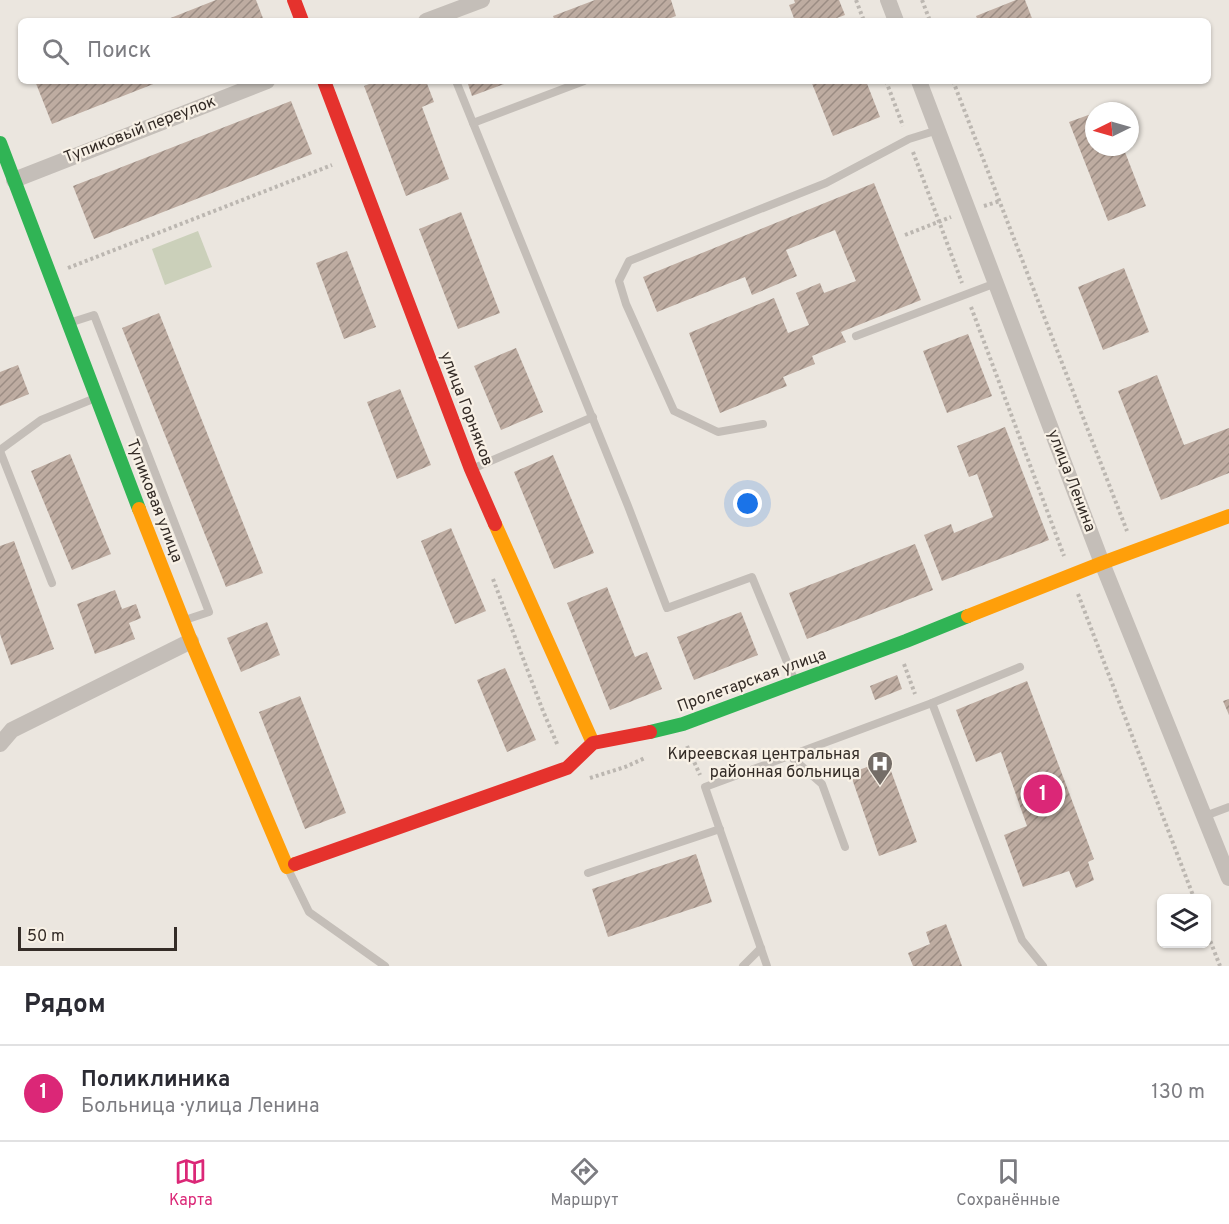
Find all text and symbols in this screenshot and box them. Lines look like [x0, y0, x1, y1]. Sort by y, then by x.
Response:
search box [18, 18, 1211, 84]
icon: search [39, 35, 72, 68]
text: Поиск [87, 38, 151, 65]
street label: Тупиковый переулок [61, 92, 219, 168]
north arrow [1085, 102, 1139, 156]
street label: улица Горняков [435, 349, 497, 469]
street label: улица Ленина [1042, 427, 1100, 535]
street label: Тупиковая улица [121, 437, 187, 565]
your location [733, 489, 762, 518]
street label: Пролетарская улица [675, 645, 829, 717]
place label: Киреевская центральная районная больница [667, 745, 860, 783]
hospital icon: Киреевская центральная районная больница [865, 749, 895, 787]
pin: 1 [1024, 772, 1062, 816]
map controls [1157, 894, 1211, 948]
button: layers [1157, 894, 1211, 948]
scale bar [18, 924, 177, 952]
text: 50 m [27, 927, 65, 947]
text: Рядом [24, 989, 106, 1022]
text: Поликлиника [81, 1067, 230, 1094]
text: 1 [40, 1080, 48, 1106]
text: 130 m [1151, 1080, 1205, 1106]
text: Больница · улица Ленина [81, 1094, 320, 1120]
tab: Карта [169, 1155, 213, 1211]
tab: Маршрут [550, 1155, 619, 1211]
tab: Сохранённые [956, 1155, 1060, 1211]

